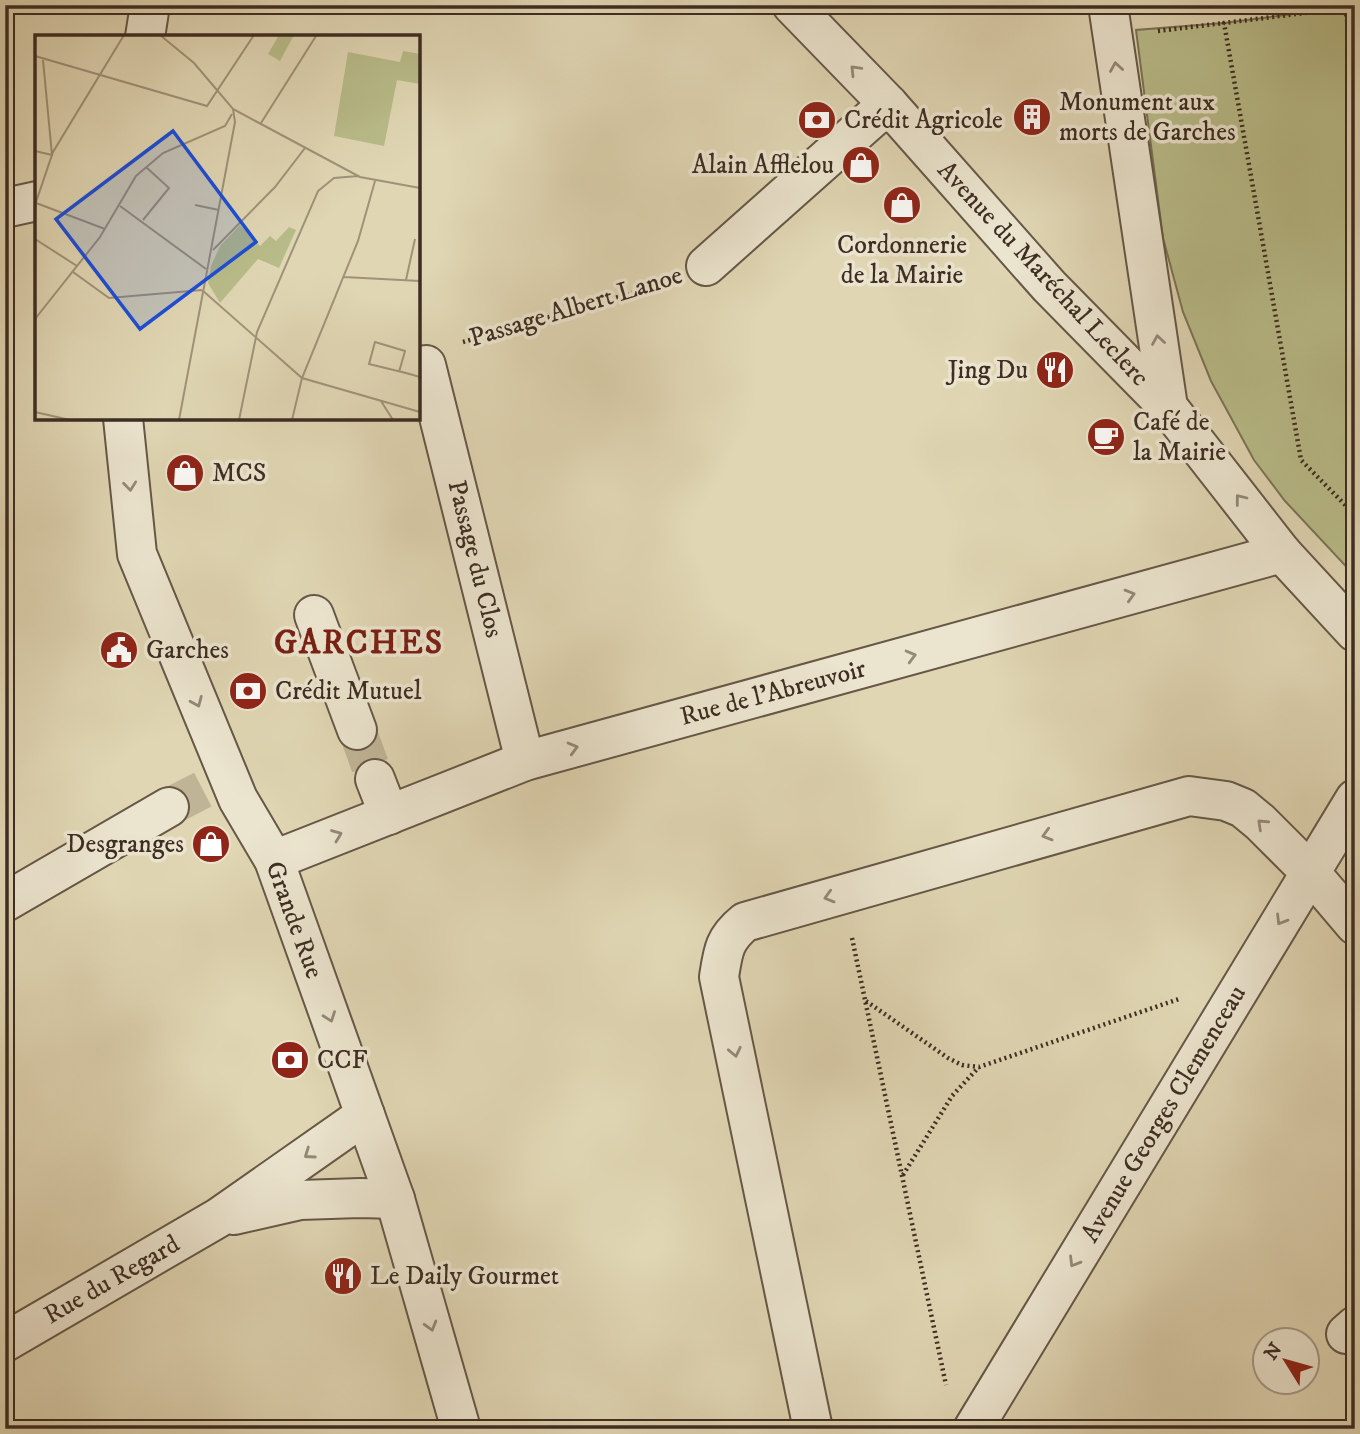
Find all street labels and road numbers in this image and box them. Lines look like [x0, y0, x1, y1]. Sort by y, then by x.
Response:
street label: Avenue du Maréchal Leclerc [930, 154, 1156, 394]
street label: Passage Albert Lanoe [465, 259, 687, 355]
street label: Passage du Clos [440, 477, 510, 641]
street label: Rue de l'Abreuvoir [676, 652, 870, 734]
street label: Grande Rue [258, 857, 330, 983]
street label: Avenue Georges Clemenceau [1074, 979, 1254, 1249]
street label: Rue du Regard [38, 1228, 186, 1332]

